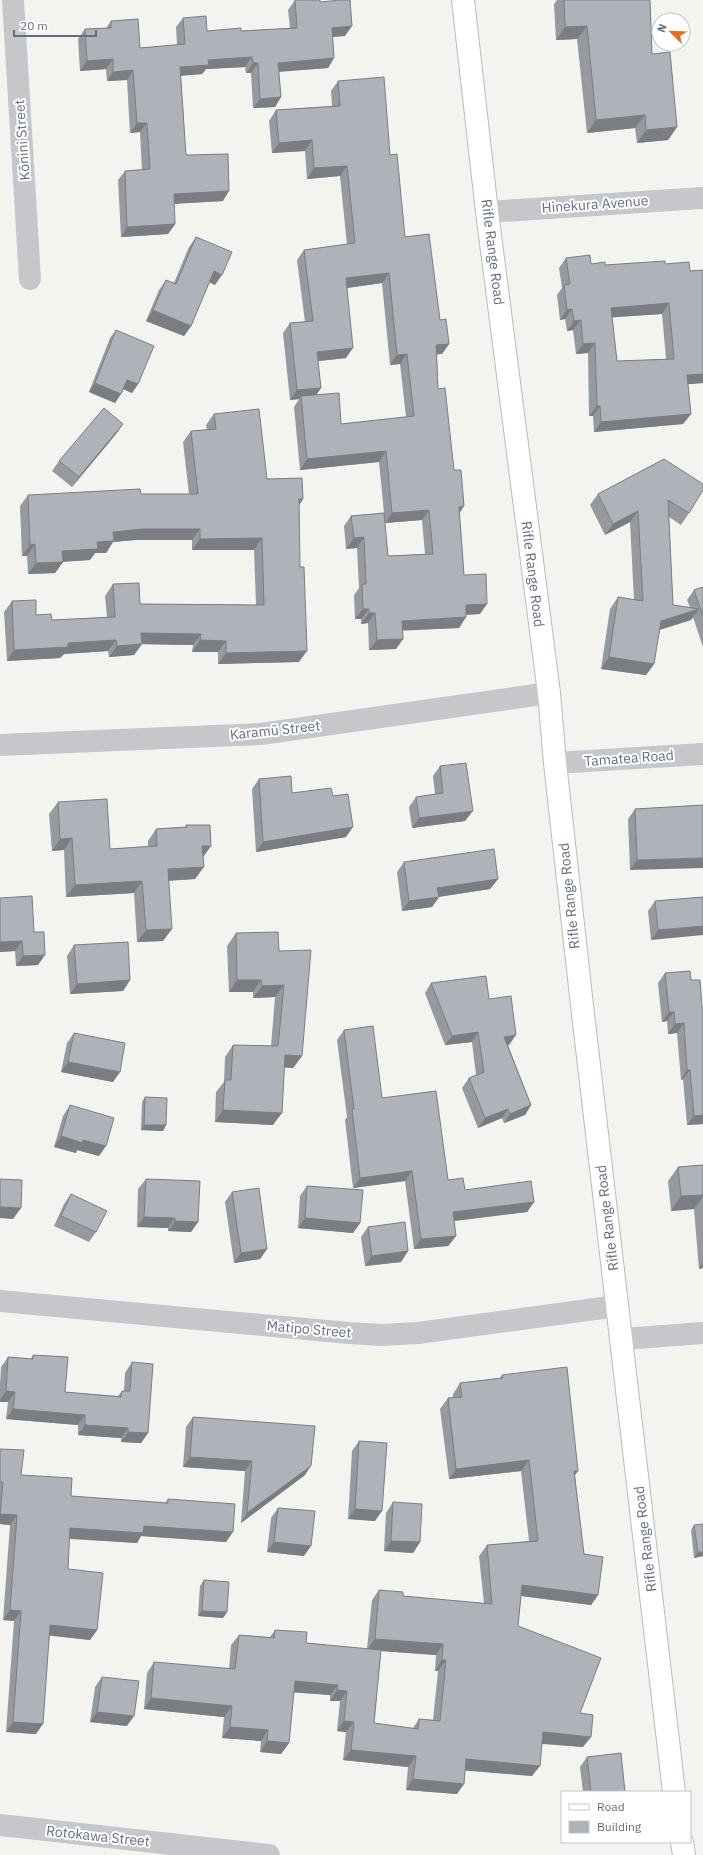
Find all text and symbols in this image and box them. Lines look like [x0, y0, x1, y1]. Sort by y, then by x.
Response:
scale bar [14, 12, 96, 38]
north arrow [651, 12, 691, 52]
text: 20 m [20, 18, 48, 33]
text: N [654, 22, 670, 34]
street label: Kōnini Street [10, 99, 34, 181]
street label: Hinekura Avenue [541, 191, 649, 217]
street label: Rifle Range Road [478, 198, 508, 306]
street label: Rifle Range Road [518, 520, 548, 628]
street label: Karamū Street [229, 716, 321, 744]
street label: Tamatea Road [584, 746, 674, 770]
street label: Rifle Range Road [554, 842, 584, 950]
street label: Rifle Range Road [592, 1164, 622, 1272]
street label: Matipo Street [266, 1316, 352, 1342]
street label: Rifle Range Road [630, 1485, 660, 1593]
legend [561, 1791, 691, 1843]
text: Road [597, 1799, 625, 1814]
text: Building [597, 1819, 642, 1834]
street label: Rotokawa Street [45, 1822, 151, 1850]

